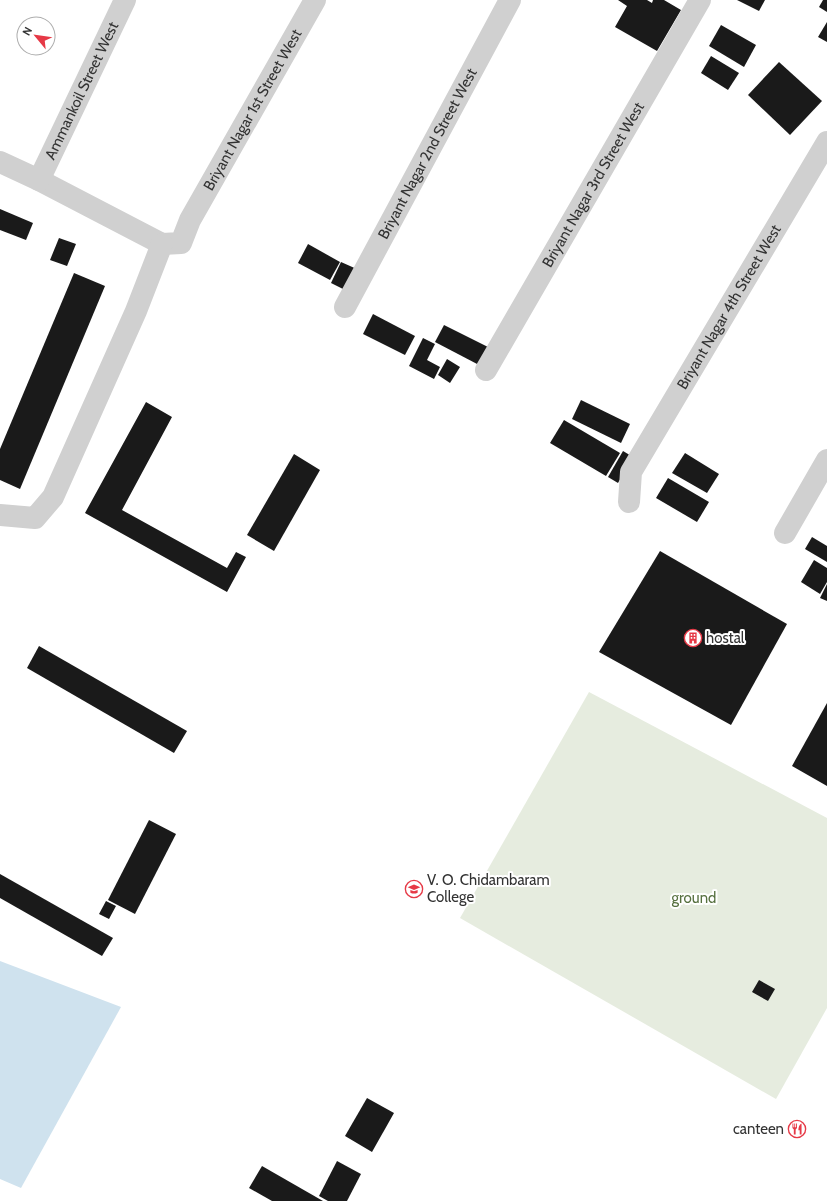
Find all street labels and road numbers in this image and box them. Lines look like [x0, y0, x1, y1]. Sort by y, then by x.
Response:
street label: Ammankoil Street West [41, 19, 122, 162]
street label: Briyant Nagar 1st Street West [200, 26, 306, 194]
street label: Briyant Nagar 2nd Street West [374, 65, 481, 242]
street label: Briyant Nagar 3rd Street West [538, 99, 648, 270]
street label: Briyant Nagar 4th Street West [673, 221, 785, 393]

